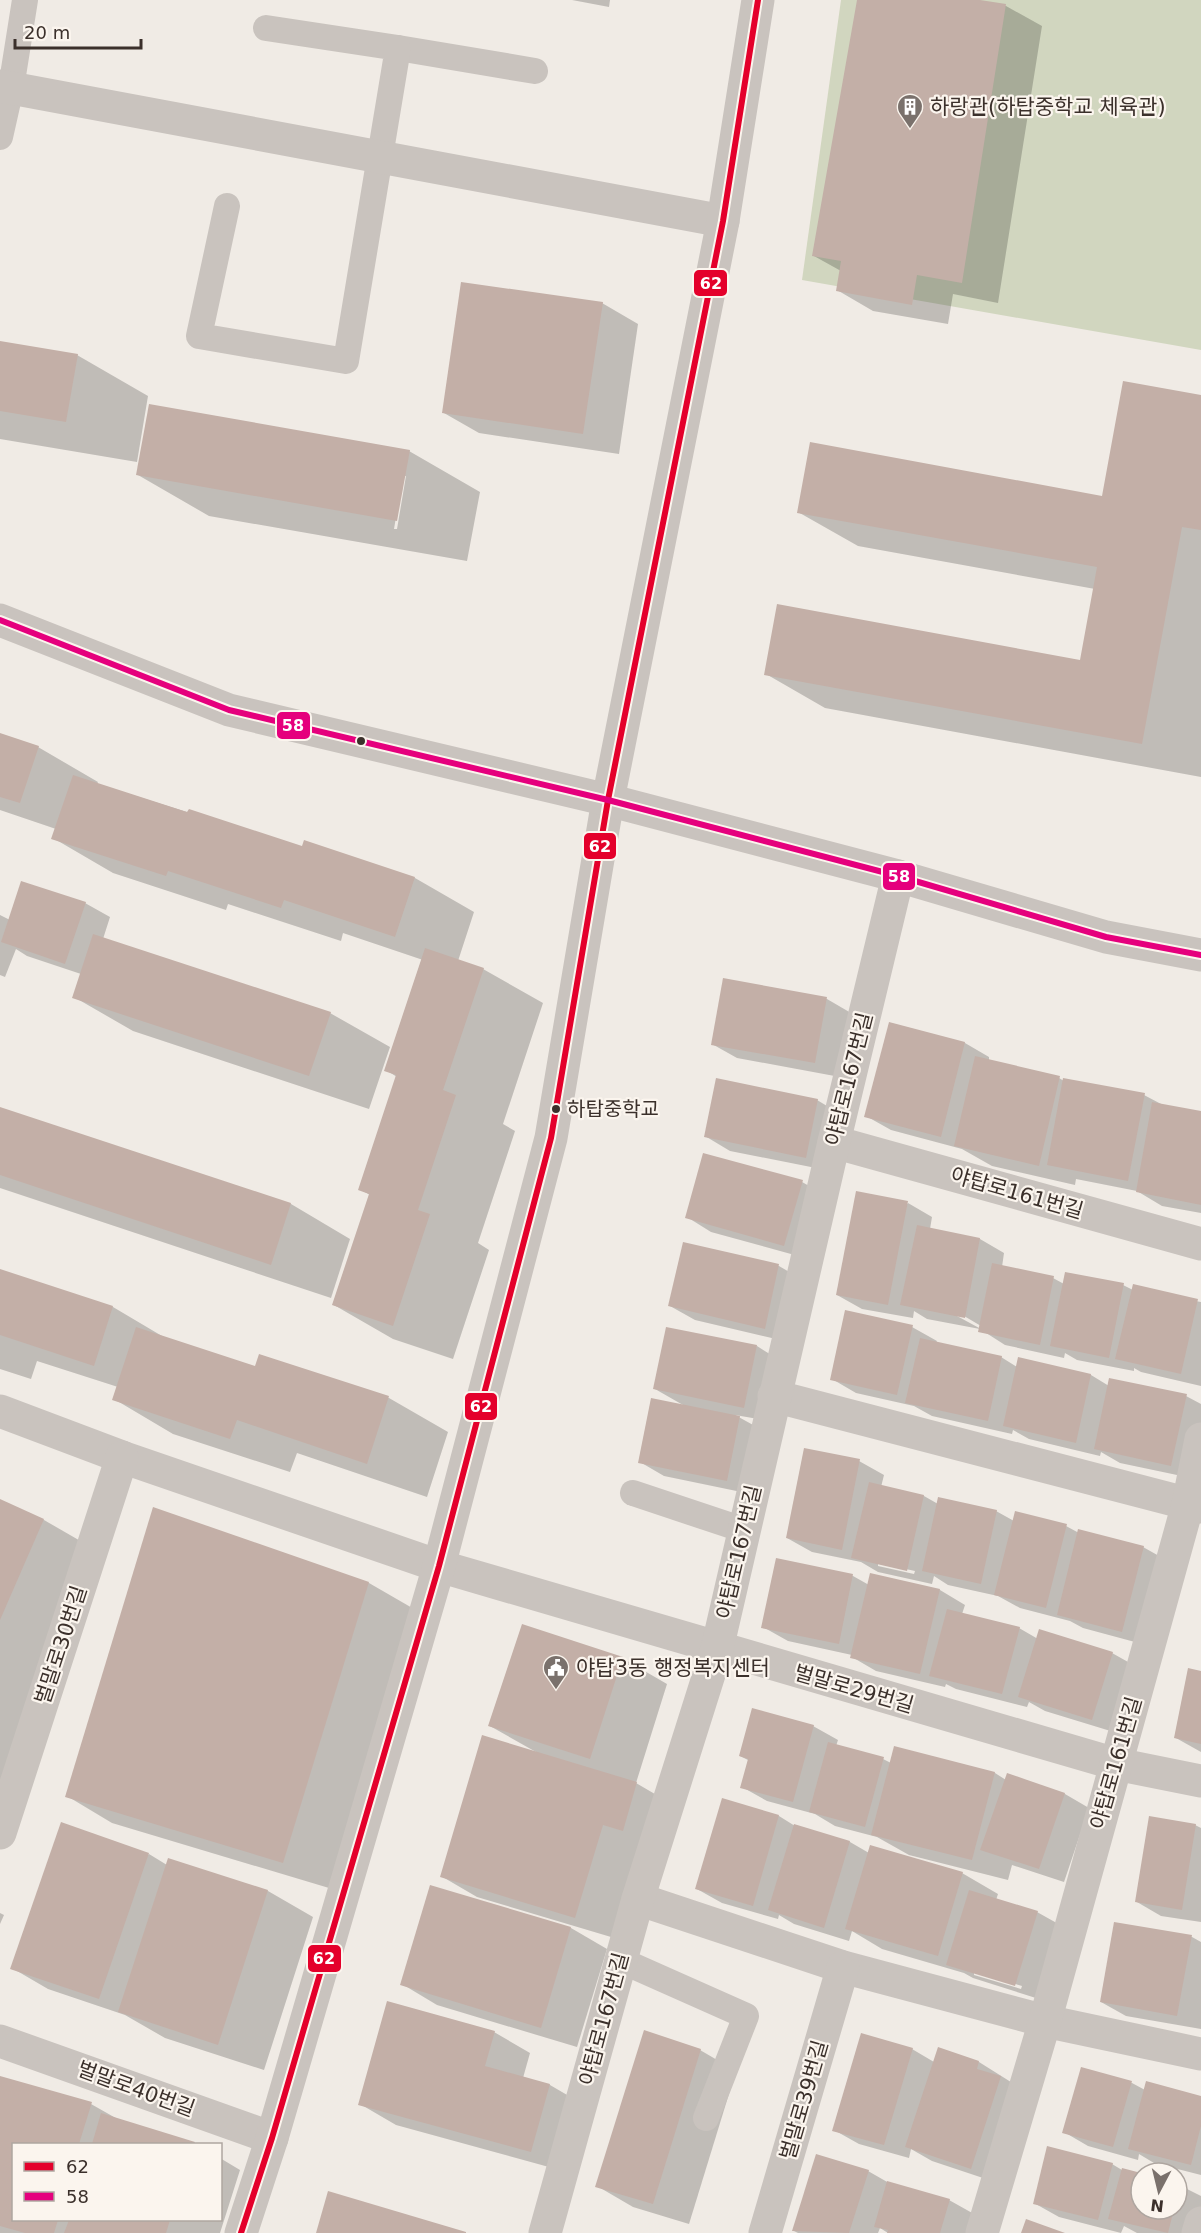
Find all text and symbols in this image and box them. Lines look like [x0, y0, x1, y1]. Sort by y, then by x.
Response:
scale bar [15, 12, 141, 50]
text: 20 m [24, 22, 70, 43]
building icon: 하랑관(하탑중학교 체육관) [895, 92, 925, 130]
place label: 하랑관(하탑중학교 체육관) [930, 95, 1166, 119]
line badge: 62 [693, 269, 728, 297]
text: 62 [700, 274, 722, 293]
line badge: 58 [276, 711, 311, 740]
text: 58 [282, 716, 304, 735]
unlabelled marker [355, 735, 367, 747]
line badge: 62 [583, 832, 617, 860]
text: 62 [589, 837, 611, 856]
line badge: 58 [882, 862, 916, 891]
text: 58 [888, 867, 910, 886]
street label: 야탑로167번길 [821, 1010, 877, 1148]
place label: 하탑중학교 [567, 1097, 659, 1121]
marker: 하탑중학교 [550, 1103, 562, 1115]
street label: 야탑로161번길 [948, 1163, 1086, 1223]
line badge: 62 [464, 1392, 498, 1421]
text: 62 [470, 1397, 492, 1416]
street label: 야탑로167번길 [712, 1483, 766, 1621]
street label: 벌말로30번길 [31, 1583, 91, 1707]
public building icon: 야탑3동 행정복지센터 [541, 1653, 571, 1691]
place label: 야탑3동 행정복지센터 [576, 1656, 770, 1680]
street label: 벌말로29번길 [791, 1660, 917, 1718]
street label: 야탑로161번길 [1086, 1694, 1146, 1832]
line badge: 62 [307, 1944, 342, 1973]
text: 62 [313, 1949, 335, 1968]
street label: 야탑로167번길 [575, 1950, 633, 2088]
street label: 벌말로39번길 [775, 2037, 833, 2163]
street label: 벌말로40번길 [74, 2057, 198, 2121]
legend [12, 2143, 222, 2221]
text: 62 [66, 2156, 89, 2177]
north arrow [1129, 2161, 1189, 2221]
text: 58 [66, 2186, 89, 2207]
text: N [1149, 2195, 1165, 2216]

